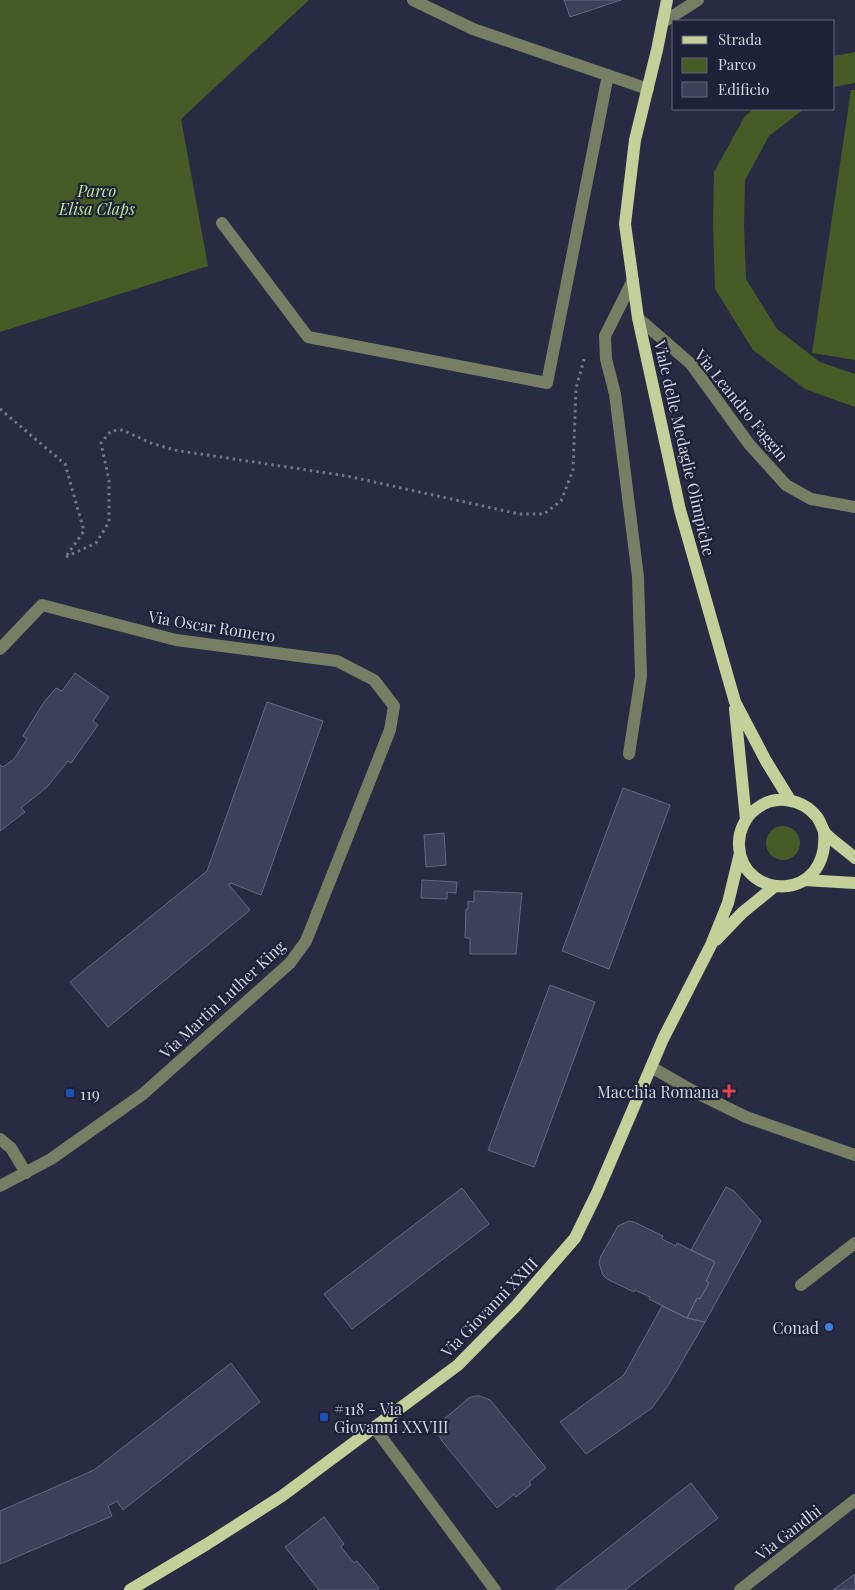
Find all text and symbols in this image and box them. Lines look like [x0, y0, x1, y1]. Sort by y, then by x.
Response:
legend [672, 20, 835, 110]
text: Strada [718, 29, 762, 49]
text: Parco [718, 54, 756, 74]
text: Edificio [718, 79, 769, 99]
park label: Parco Elisa Claps [58, 180, 135, 219]
street label: Viale delle Medaglie Olimpiche [650, 337, 720, 558]
street label: Via Leandro Faggin [690, 344, 794, 466]
street label: Via Oscar Romero [146, 605, 277, 646]
street label: Via Martin Luther King [154, 935, 290, 1063]
place label: Macchia Romana [597, 1081, 719, 1102]
place label: 119 [80, 1083, 100, 1104]
marker: Macchia Romana [723, 1085, 735, 1097]
marker: 119 [64, 1087, 76, 1099]
street label: Via Giovanni XXIII [435, 1253, 542, 1362]
place label: Conad [772, 1317, 819, 1338]
marker: Conad [823, 1321, 835, 1333]
place label: #118 - Via Giovanni XXVIII [334, 1398, 448, 1437]
marker: #118 - Via Giovanni XXVIII [318, 1411, 330, 1423]
street label: Via Gandhi [750, 1499, 826, 1565]

